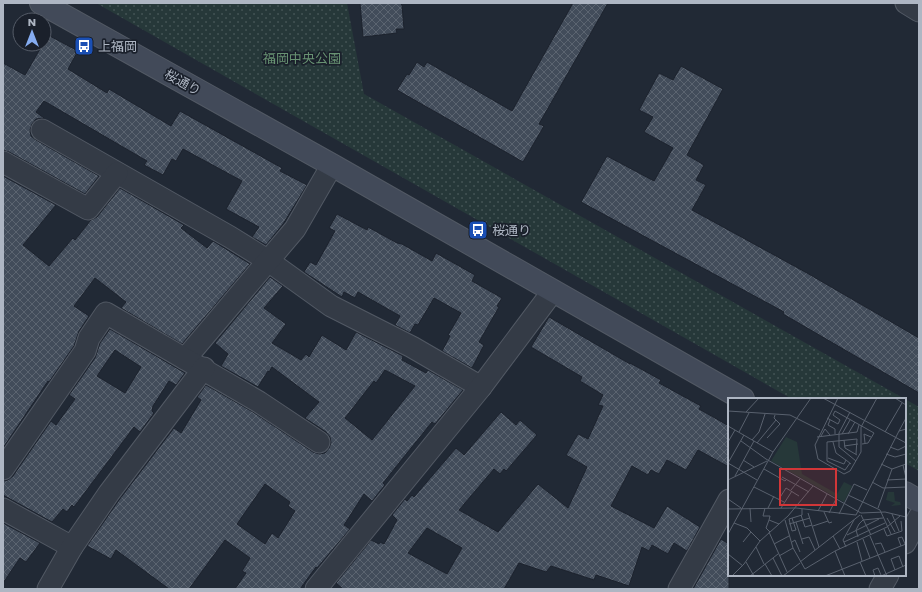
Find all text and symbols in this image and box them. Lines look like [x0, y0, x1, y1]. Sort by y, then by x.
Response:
north arrow [12, 12, 52, 52]
text: N [28, 14, 36, 30]
bus stop icon: 上福岡 [73, 35, 95, 57]
place label: 上福岡 [98, 37, 137, 56]
park label: 福岡中央公園 [263, 49, 341, 68]
street label: 桜通り [161, 65, 204, 100]
bus stop icon: 桜通り [467, 219, 489, 241]
place label: 桜通り [492, 221, 531, 240]
inset map [728, 398, 906, 576]

